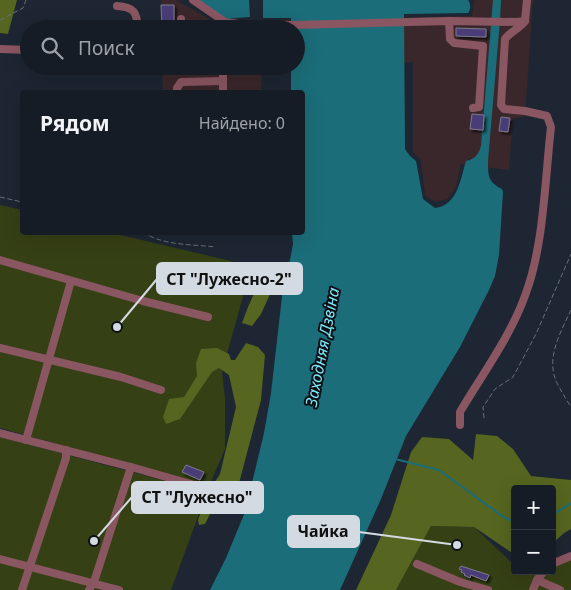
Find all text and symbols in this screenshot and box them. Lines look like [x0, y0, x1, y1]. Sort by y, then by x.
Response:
search box [20, 20, 305, 75]
icon: search [38, 34, 66, 62]
text: Поиск [78, 35, 134, 61]
text: Рядом [40, 109, 110, 137]
text: Найдено: 0 [199, 112, 285, 134]
callout: СТ "Лужесно-2" [157, 263, 302, 294]
text: СТ "Лужесно-2" [166, 268, 292, 290]
water label: Заходняя Дзвіна [299, 286, 344, 409]
callout: СТ "Лужесно" [132, 482, 263, 513]
map controls [511, 485, 556, 575]
button: + [511, 485, 556, 530]
text: СТ "Лужесно" [141, 486, 253, 508]
callout: Чайка [288, 516, 359, 547]
text: Чайка [298, 520, 348, 542]
button: − [511, 530, 556, 575]

